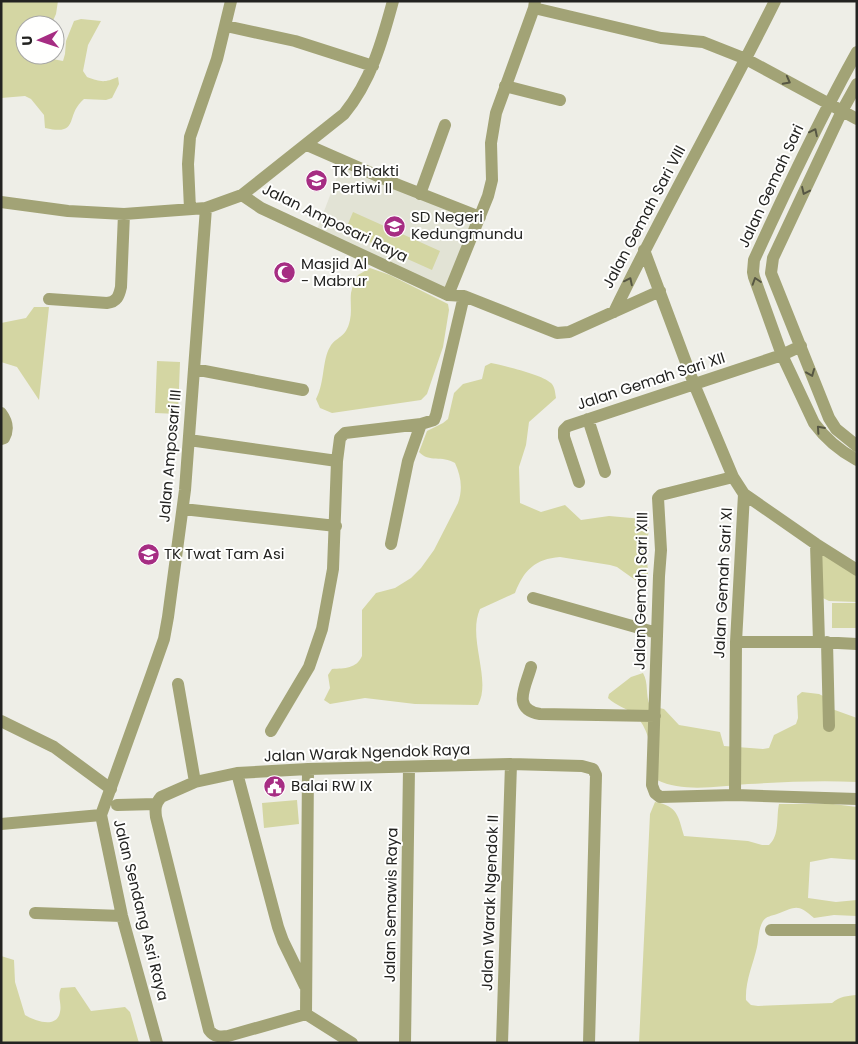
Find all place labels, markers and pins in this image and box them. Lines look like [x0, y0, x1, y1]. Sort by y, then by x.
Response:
place label: TK Bhakti Pertiwi II [332, 160, 399, 198]
school or university icon: TK Bhakti Pertiwi II [304, 168, 328, 192]
place label: SD Negeri Kedungmundu [411, 206, 523, 244]
school or university icon: SD Negeri Kedungmundu [383, 214, 407, 238]
place label: Masjid Al - Mabrur [301, 253, 368, 291]
mosque icon: Masjid Al - Mabrur [273, 261, 297, 285]
school or university icon: TK Twat Tam Asi [136, 542, 160, 566]
place label: TK Twat Tam Asi [164, 543, 284, 564]
public building icon: Balai RW IX [263, 774, 287, 798]
place label: Balai RW IX [291, 775, 373, 796]

